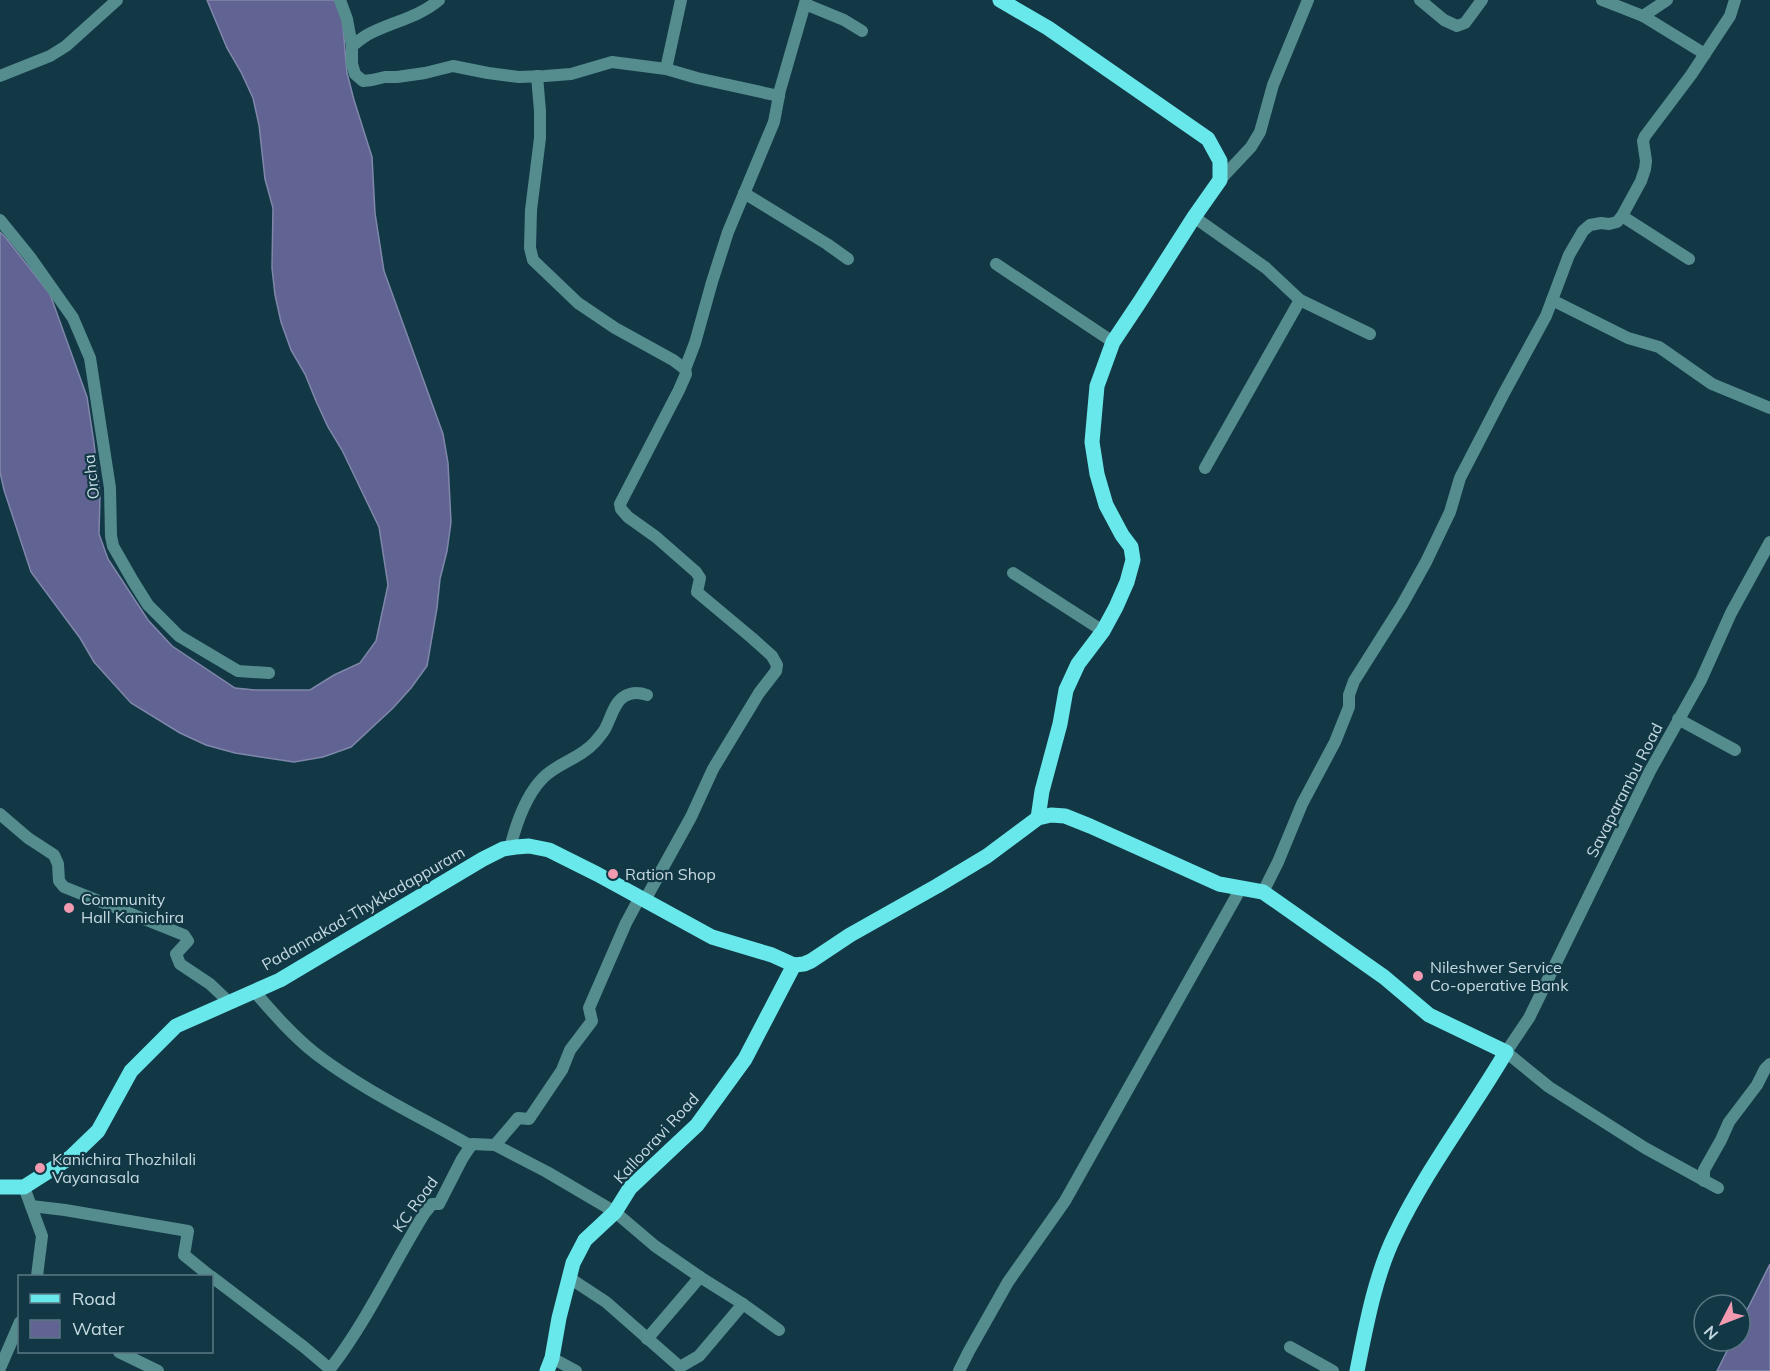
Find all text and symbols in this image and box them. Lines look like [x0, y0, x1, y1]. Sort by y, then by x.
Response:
street label: Orcha [79, 454, 103, 500]
street label: Savaparambu Road [1581, 719, 1667, 861]
street label: Padannakad-Thykkadappuram [258, 842, 468, 974]
place label: Ration Shop [625, 864, 716, 884]
marker: Ration Shop [606, 867, 620, 881]
place label: Community Hall Kanichira [81, 889, 184, 927]
marker: Community Hall Kanichira [62, 901, 76, 915]
place label: Nileshwer Service Co-operative Bank [1430, 957, 1569, 995]
marker: Nileshwer Service Co-operative Bank [1411, 969, 1425, 983]
street label: Kallooravi Road [609, 1089, 703, 1187]
place label: Kanichira Thozhilali Vayanasala [52, 1149, 196, 1187]
marker: Kanichira Thozhilali Vayanasala [33, 1161, 47, 1175]
street label: KC Road [388, 1172, 442, 1236]
legend [18, 1275, 213, 1353]
text: Road [72, 1287, 116, 1310]
north arrow [1692, 1293, 1752, 1353]
text: Water [72, 1317, 125, 1340]
text: N [1699, 1322, 1722, 1344]

